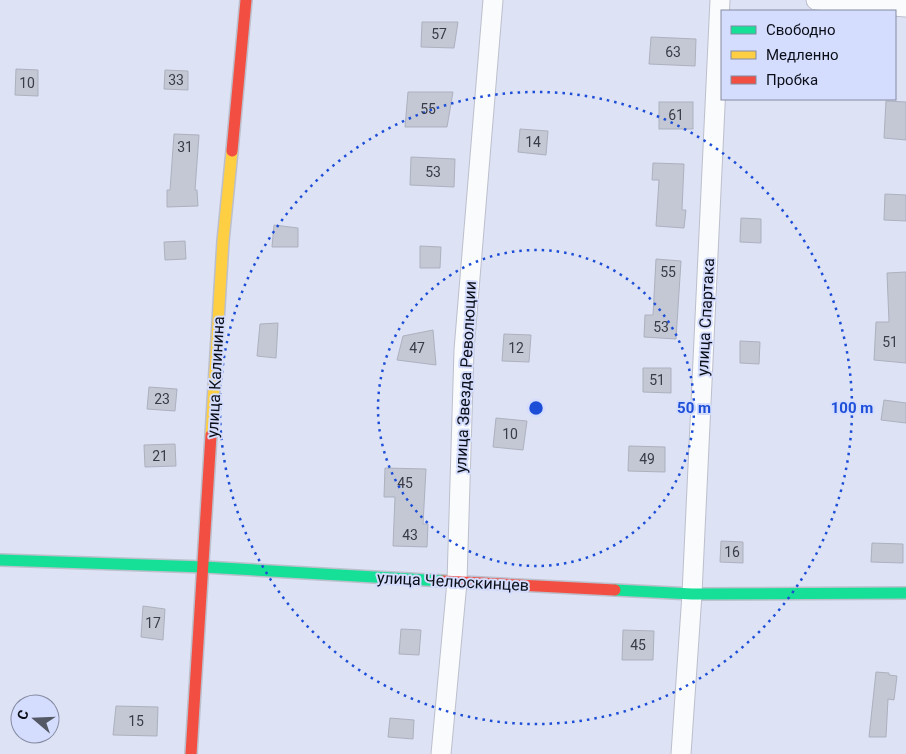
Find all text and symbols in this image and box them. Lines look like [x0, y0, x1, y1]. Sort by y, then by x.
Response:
legend [721, 10, 896, 100]
text: Свободно [766, 21, 835, 39]
house number: 57 [431, 26, 447, 42]
house number: 63 [665, 44, 681, 60]
text: Медленно [766, 46, 839, 64]
text: Пробка [766, 71, 818, 89]
house number: 33 [168, 72, 184, 88]
house number: 10 [19, 75, 35, 91]
house number: 55 [420, 101, 436, 117]
house number: 61 [668, 107, 684, 123]
house number: 14 [525, 134, 541, 150]
house number: 31 [177, 139, 193, 155]
house number: 53 [425, 164, 441, 180]
street label: улица Спартака [693, 257, 718, 377]
house number: 55 [660, 264, 676, 280]
street label: улица Звезда Революции [451, 280, 480, 474]
street label: улица Калинина [203, 316, 228, 438]
house number: 53 [653, 319, 669, 335]
house number: 51 [882, 334, 898, 350]
house number: 47 [409, 340, 425, 356]
house number: 12 [508, 340, 524, 356]
house number: 51 [649, 372, 665, 388]
house number: 23 [154, 391, 170, 407]
centre of rings [527, 399, 545, 417]
text: 50 m [677, 399, 711, 417]
text: 100 m [831, 399, 873, 417]
house number: 10 [502, 426, 518, 442]
house number: 21 [152, 448, 168, 464]
house number: 49 [639, 451, 655, 467]
house number: 45 [397, 475, 413, 491]
house number: 43 [402, 527, 418, 543]
house number: 16 [724, 544, 740, 560]
street label: улица Челюскинцев [376, 568, 529, 595]
house number: 17 [145, 615, 161, 631]
house number: 45 [630, 637, 646, 653]
north arrow [10, 694, 60, 744]
text: С [14, 708, 32, 722]
house number: 15 [128, 713, 144, 729]

